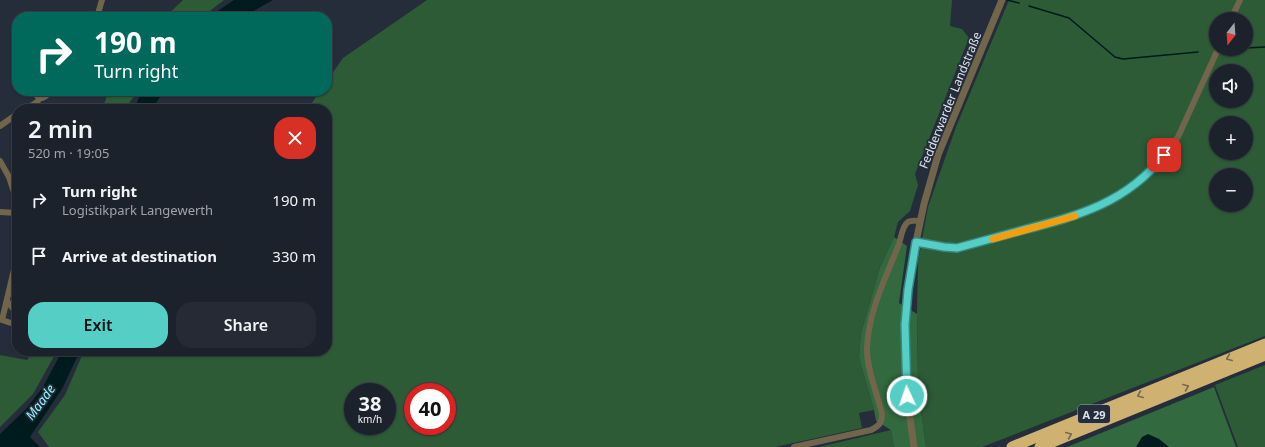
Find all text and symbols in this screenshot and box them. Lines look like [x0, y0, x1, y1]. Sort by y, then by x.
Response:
north arrow [1209, 12, 1253, 56]
map controls [1209, 12, 1253, 212]
text: 190 m [94, 23, 177, 61]
icon: right [28, 28, 80, 80]
street label: Fedderwarder Landstraße [915, 29, 985, 171]
text: Turn right [94, 59, 178, 83]
button: sound [1209, 64, 1253, 108]
text: 2 min [28, 112, 93, 145]
button: + [1209, 116, 1253, 160]
button: close [274, 117, 316, 159]
pin [1147, 138, 1181, 172]
text: 520 m · 19:05 [28, 144, 109, 162]
icon: arrive [1153, 144, 1175, 166]
button: − [1209, 168, 1253, 212]
text: Turn right [62, 181, 137, 201]
icon: right [28, 189, 50, 211]
text: 190 m [272, 190, 316, 210]
text: Logistikpark Langewerth [62, 201, 213, 219]
icon: arrive [28, 245, 50, 267]
text: Arrive at destination [62, 246, 217, 266]
text: 330 m [272, 246, 316, 266]
button: Exit [28, 302, 168, 348]
button: Share [176, 302, 316, 348]
one-way arrow [1225, 353, 1233, 361]
position arrow [886, 375, 928, 417]
water label: Maade [21, 380, 59, 423]
speed limit sign: 40 [404, 383, 456, 435]
one-way arrow [1183, 384, 1190, 392]
text: 38 [359, 390, 381, 417]
one-way arrow [1136, 390, 1144, 398]
road number: A 29 [1078, 405, 1110, 423]
text: km/h [358, 412, 382, 426]
one-way arrow [1066, 431, 1073, 439]

